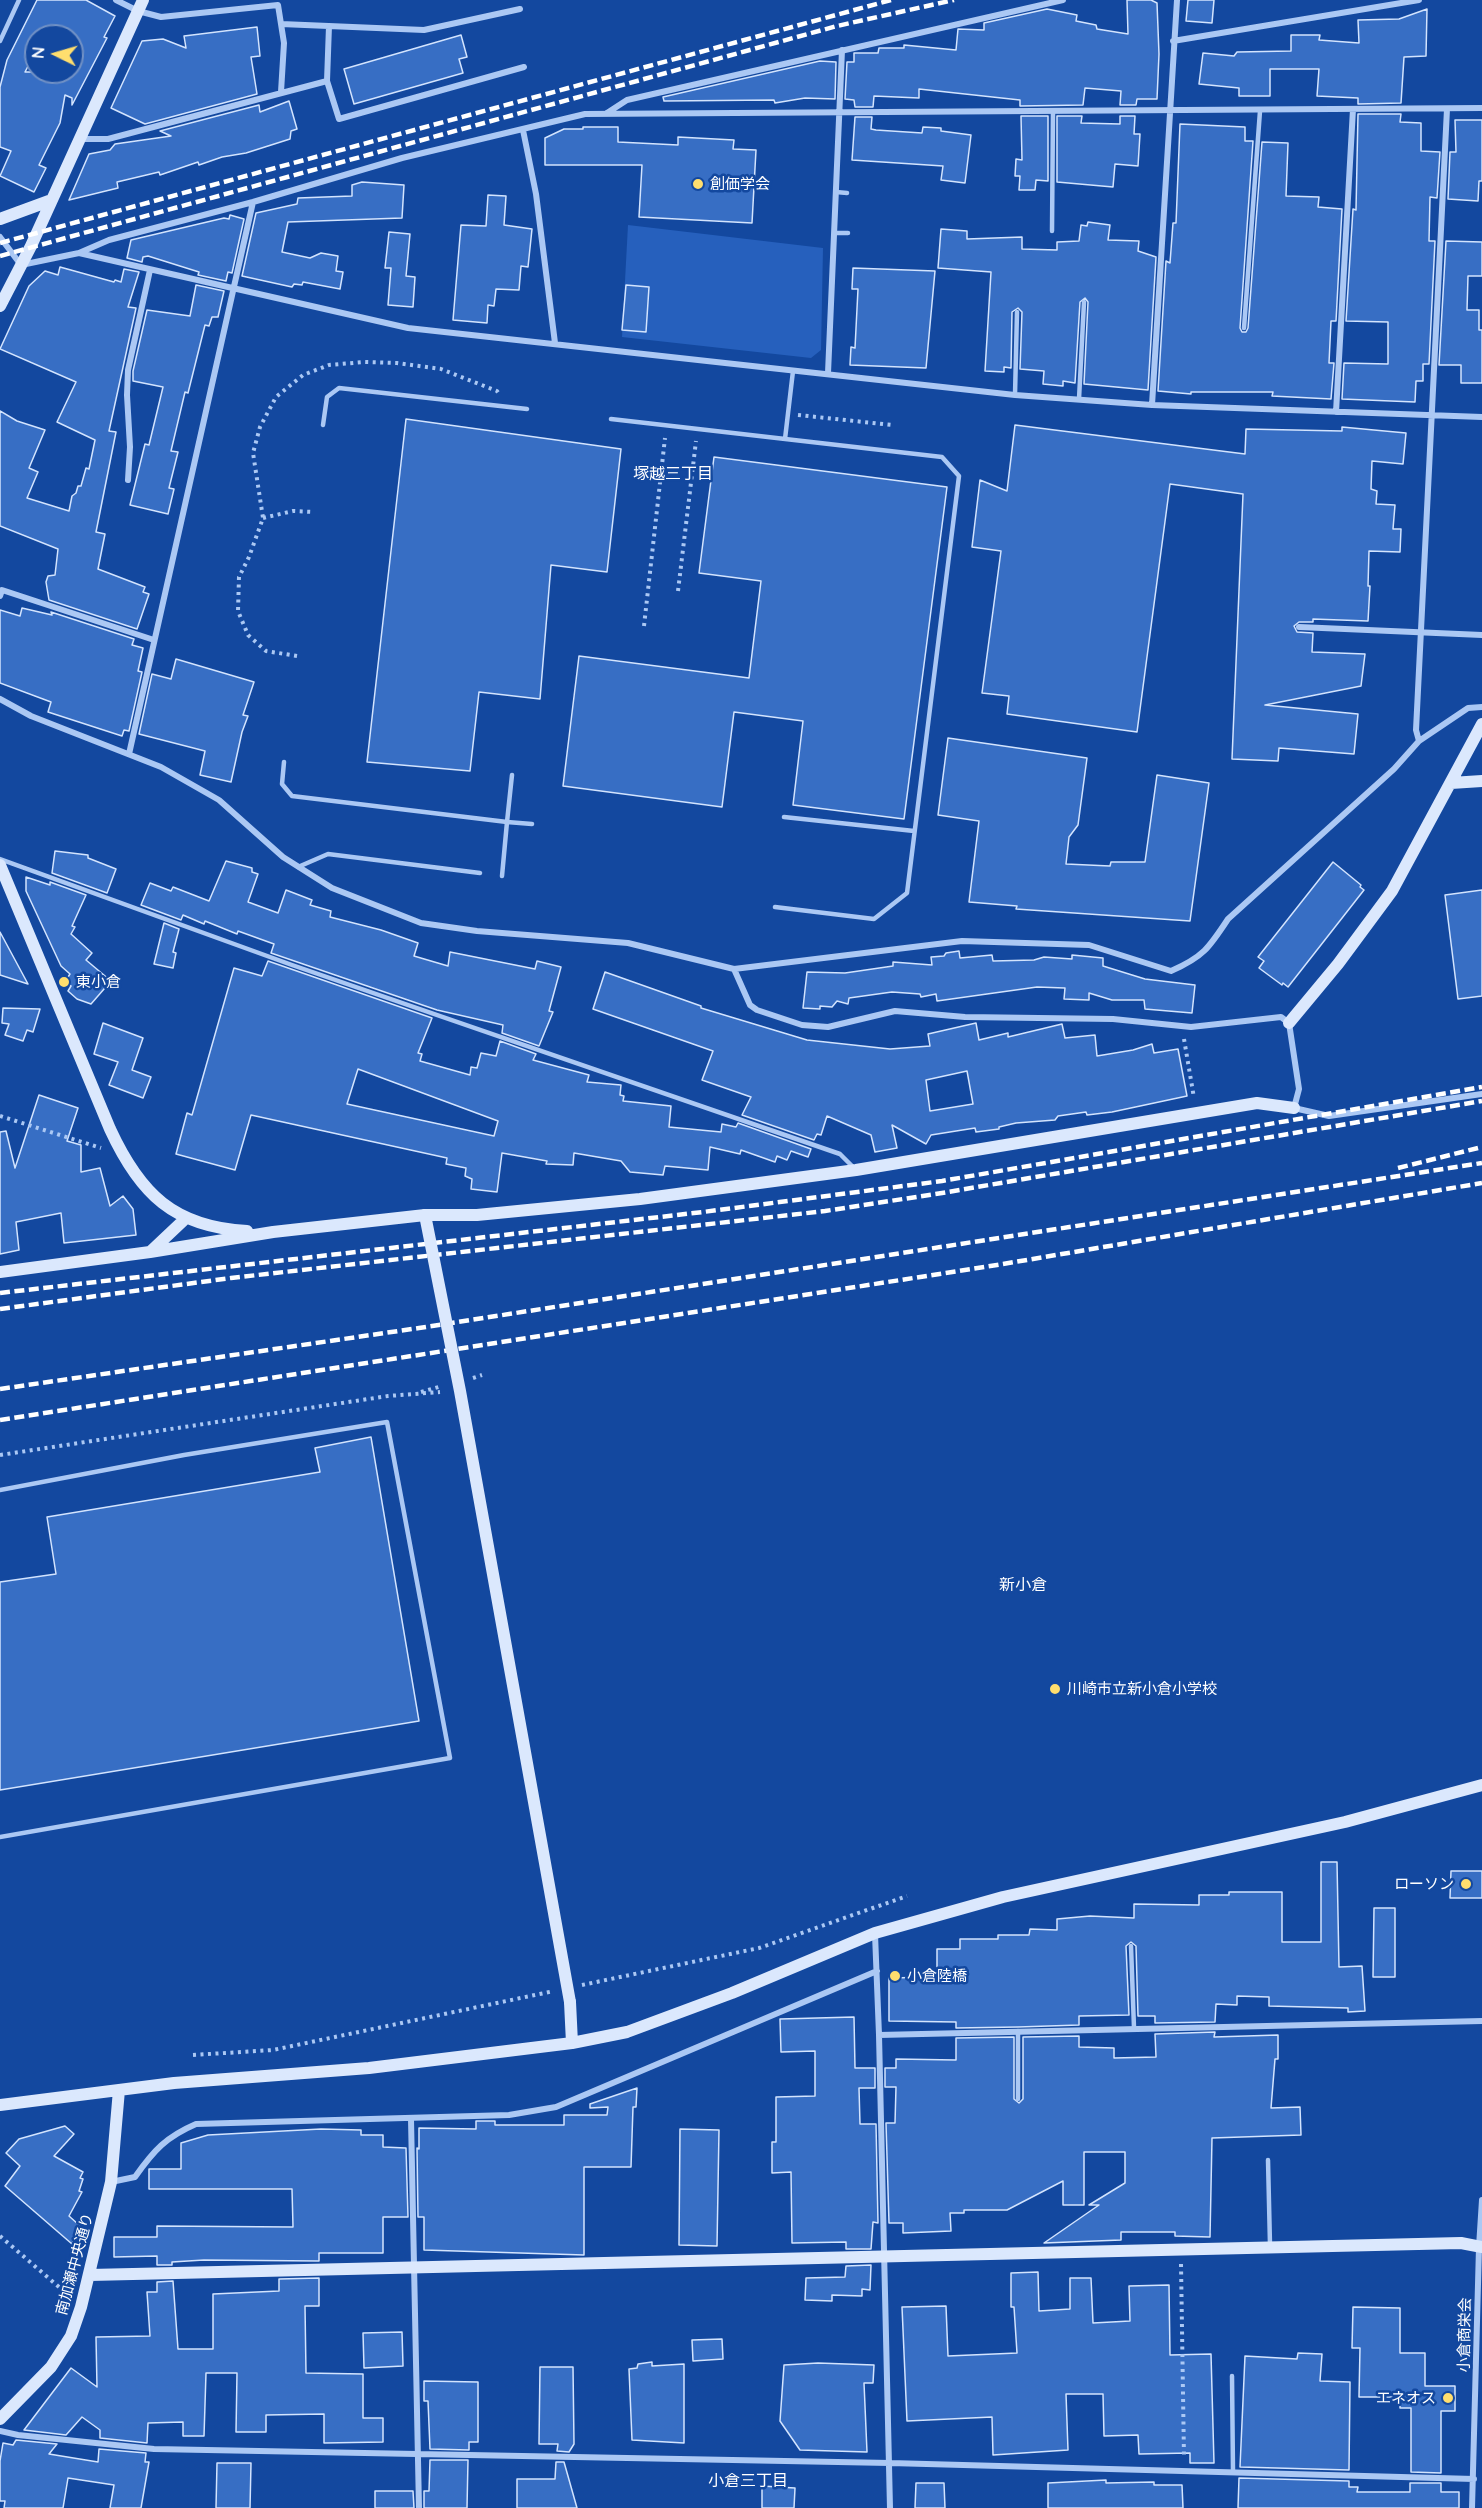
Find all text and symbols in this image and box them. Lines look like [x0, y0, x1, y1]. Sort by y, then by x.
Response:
north arrow [24, 24, 84, 84]
text: N [28, 46, 49, 59]
place label: 創価学会 [710, 175, 770, 193]
marker: 創価学会 [691, 177, 705, 191]
district label: 塚越三丁目 [633, 464, 713, 484]
place label: 東小倉 [76, 973, 121, 991]
marker: 東小倉 [57, 975, 71, 989]
district label: 新小倉 [999, 1575, 1047, 1595]
place label: 川崎市立新小倉小学校 [1067, 1680, 1217, 1698]
marker: 川崎市立新小倉小学校 [1048, 1682, 1062, 1696]
place label: ローソン [1394, 1875, 1454, 1893]
marker: ローソン [1459, 1877, 1473, 1891]
place label: 小倉陸橋 [907, 1967, 967, 1985]
marker: 小倉陸橋 [888, 1969, 902, 1983]
street label: 南加瀬中央通り [53, 2211, 97, 2317]
street label: 小倉商栄会 [1455, 2297, 1475, 2373]
place label: エネオス [1376, 2389, 1436, 2407]
marker: エネオス [1441, 2391, 1455, 2405]
district label: 小倉三丁目 [708, 2471, 788, 2491]

